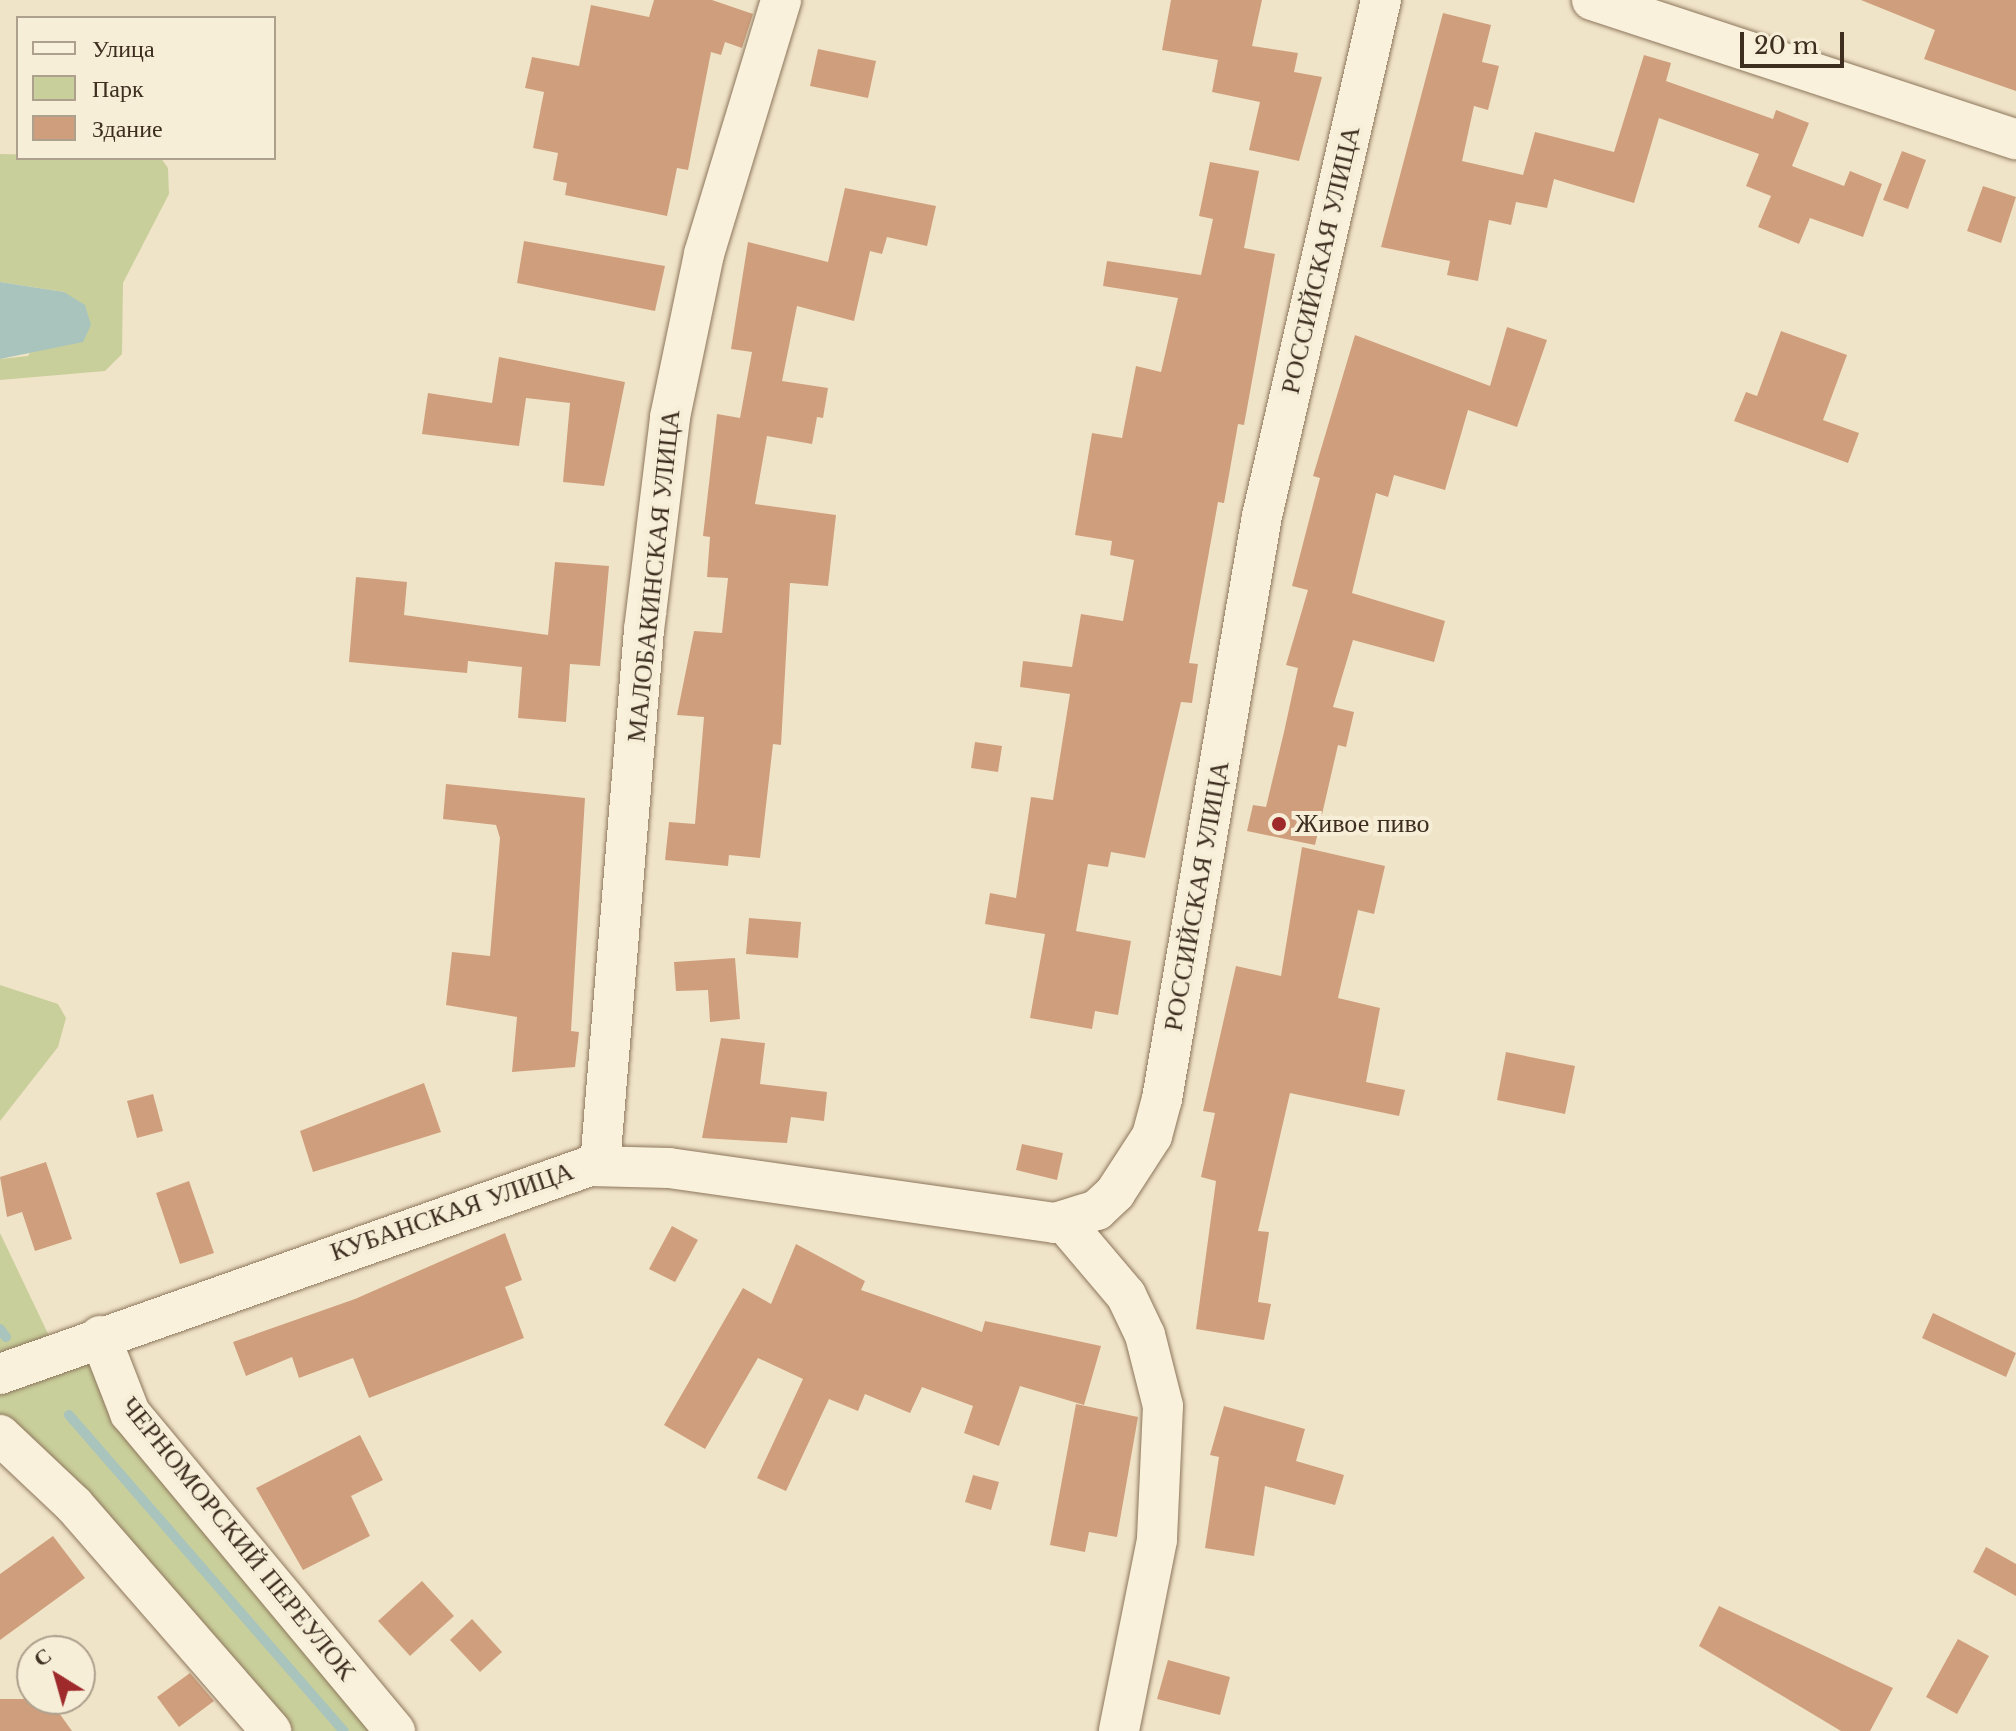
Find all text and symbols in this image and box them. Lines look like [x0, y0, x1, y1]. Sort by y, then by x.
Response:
legend [16, 16, 276, 160]
scale bar [1744, 16, 1848, 66]
text: 20 m [1754, 31, 1819, 60]
text: Улица [92, 34, 155, 63]
text: Парк [92, 74, 144, 103]
text: Здание [92, 114, 163, 143]
street label: РОССИЙСКАЯ УЛИЦА [1275, 123, 1367, 397]
street label: МАЛОБАКИНСКАЯ УЛИЦА [621, 408, 687, 744]
street label: РОССИЙСКАЯ УЛИЦА [1158, 758, 1236, 1034]
place label: Живое пиво [1295, 808, 1430, 840]
marker: Живое пиво [1270, 815, 1288, 833]
street label: КУБАНСКАЯ УЛИЦА [326, 1156, 578, 1268]
street label: ЧЕРНОМОРСКИЙ ПЕРЕУЛОК [114, 1391, 362, 1687]
north arrow [16, 1635, 96, 1715]
text: С [28, 1641, 57, 1673]

